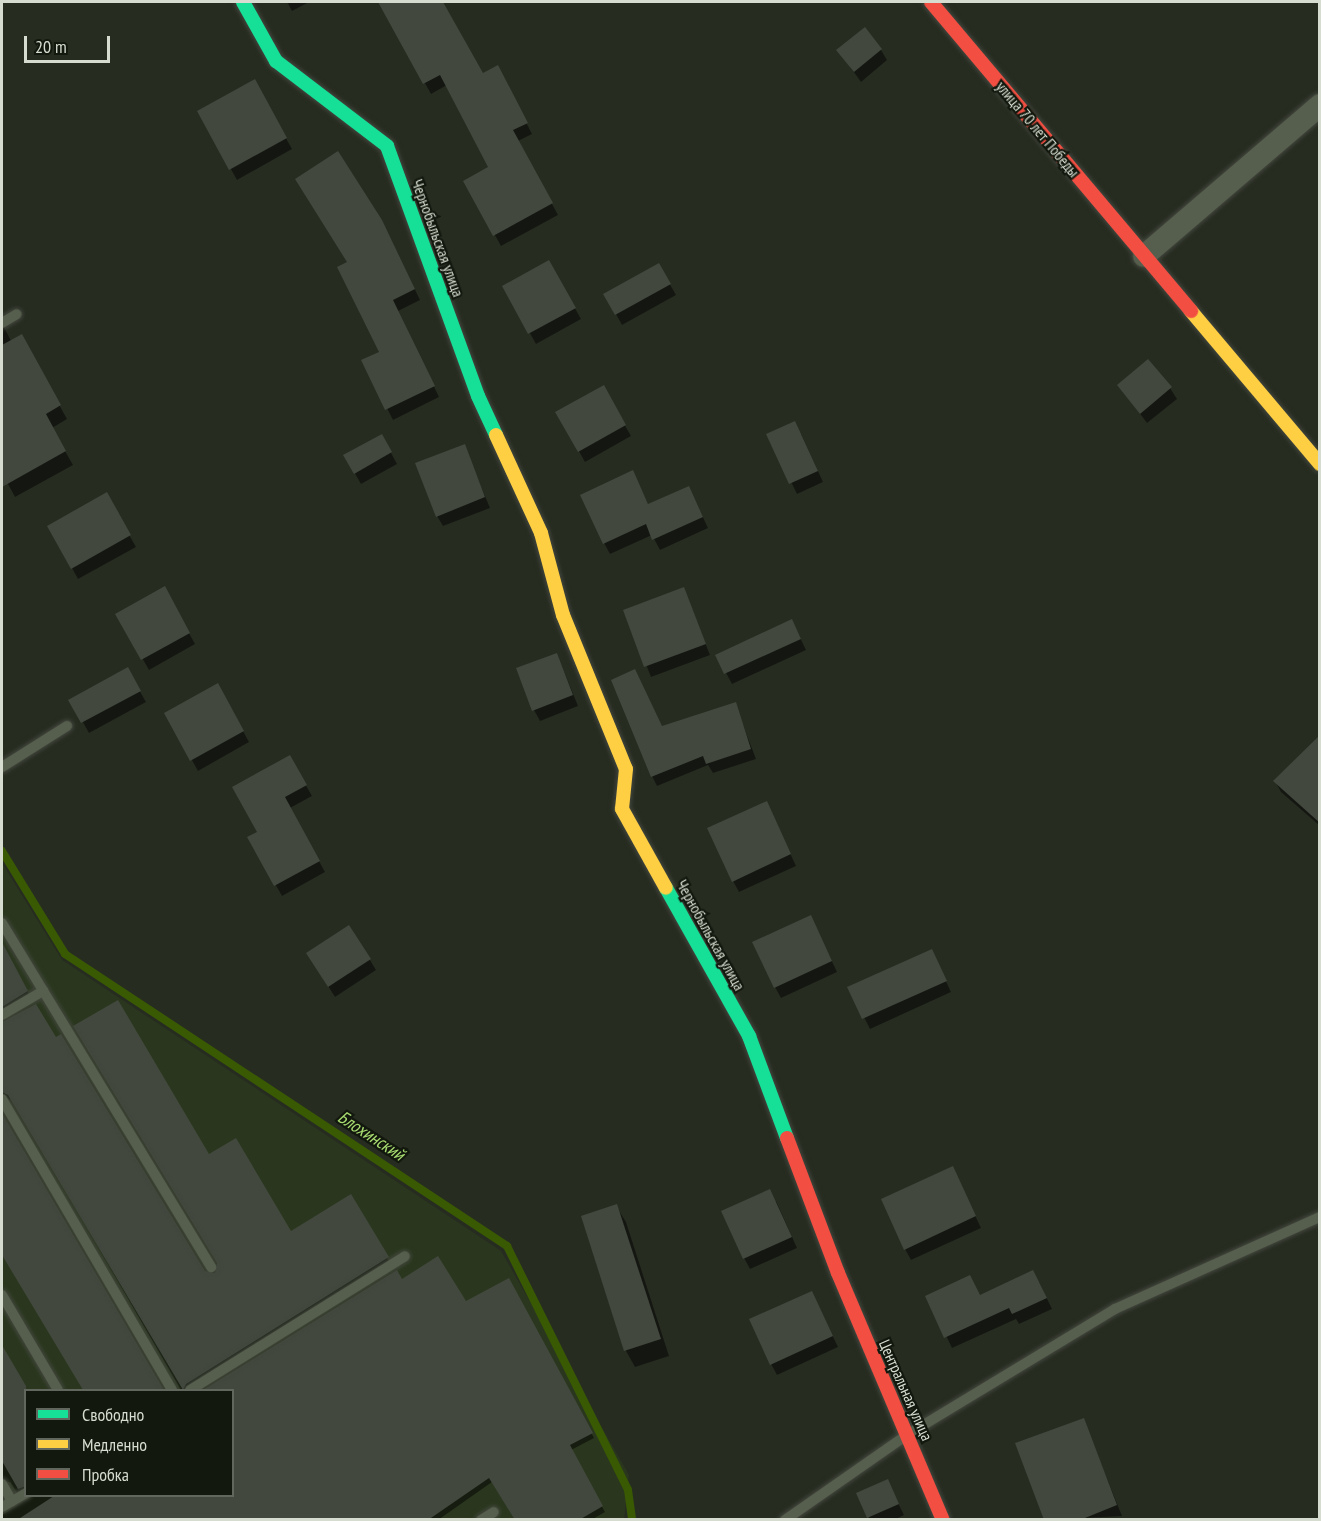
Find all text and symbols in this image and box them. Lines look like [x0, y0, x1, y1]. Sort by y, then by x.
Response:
scale bar [27, 24, 112, 62]
text: 20 m [35, 35, 67, 58]
street label: улица 70 лет Победы [992, 77, 1084, 181]
street label: Чернобыльская улица [408, 177, 468, 299]
street label: Чернобыльская улица [673, 876, 749, 994]
water label: Блохинский [334, 1106, 408, 1166]
street label: Центральная улица [875, 1336, 937, 1444]
legend [24, 1389, 234, 1497]
text: Свободно [82, 1403, 144, 1426]
text: Медленно [82, 1433, 147, 1456]
text: Пробка [82, 1463, 129, 1486]

